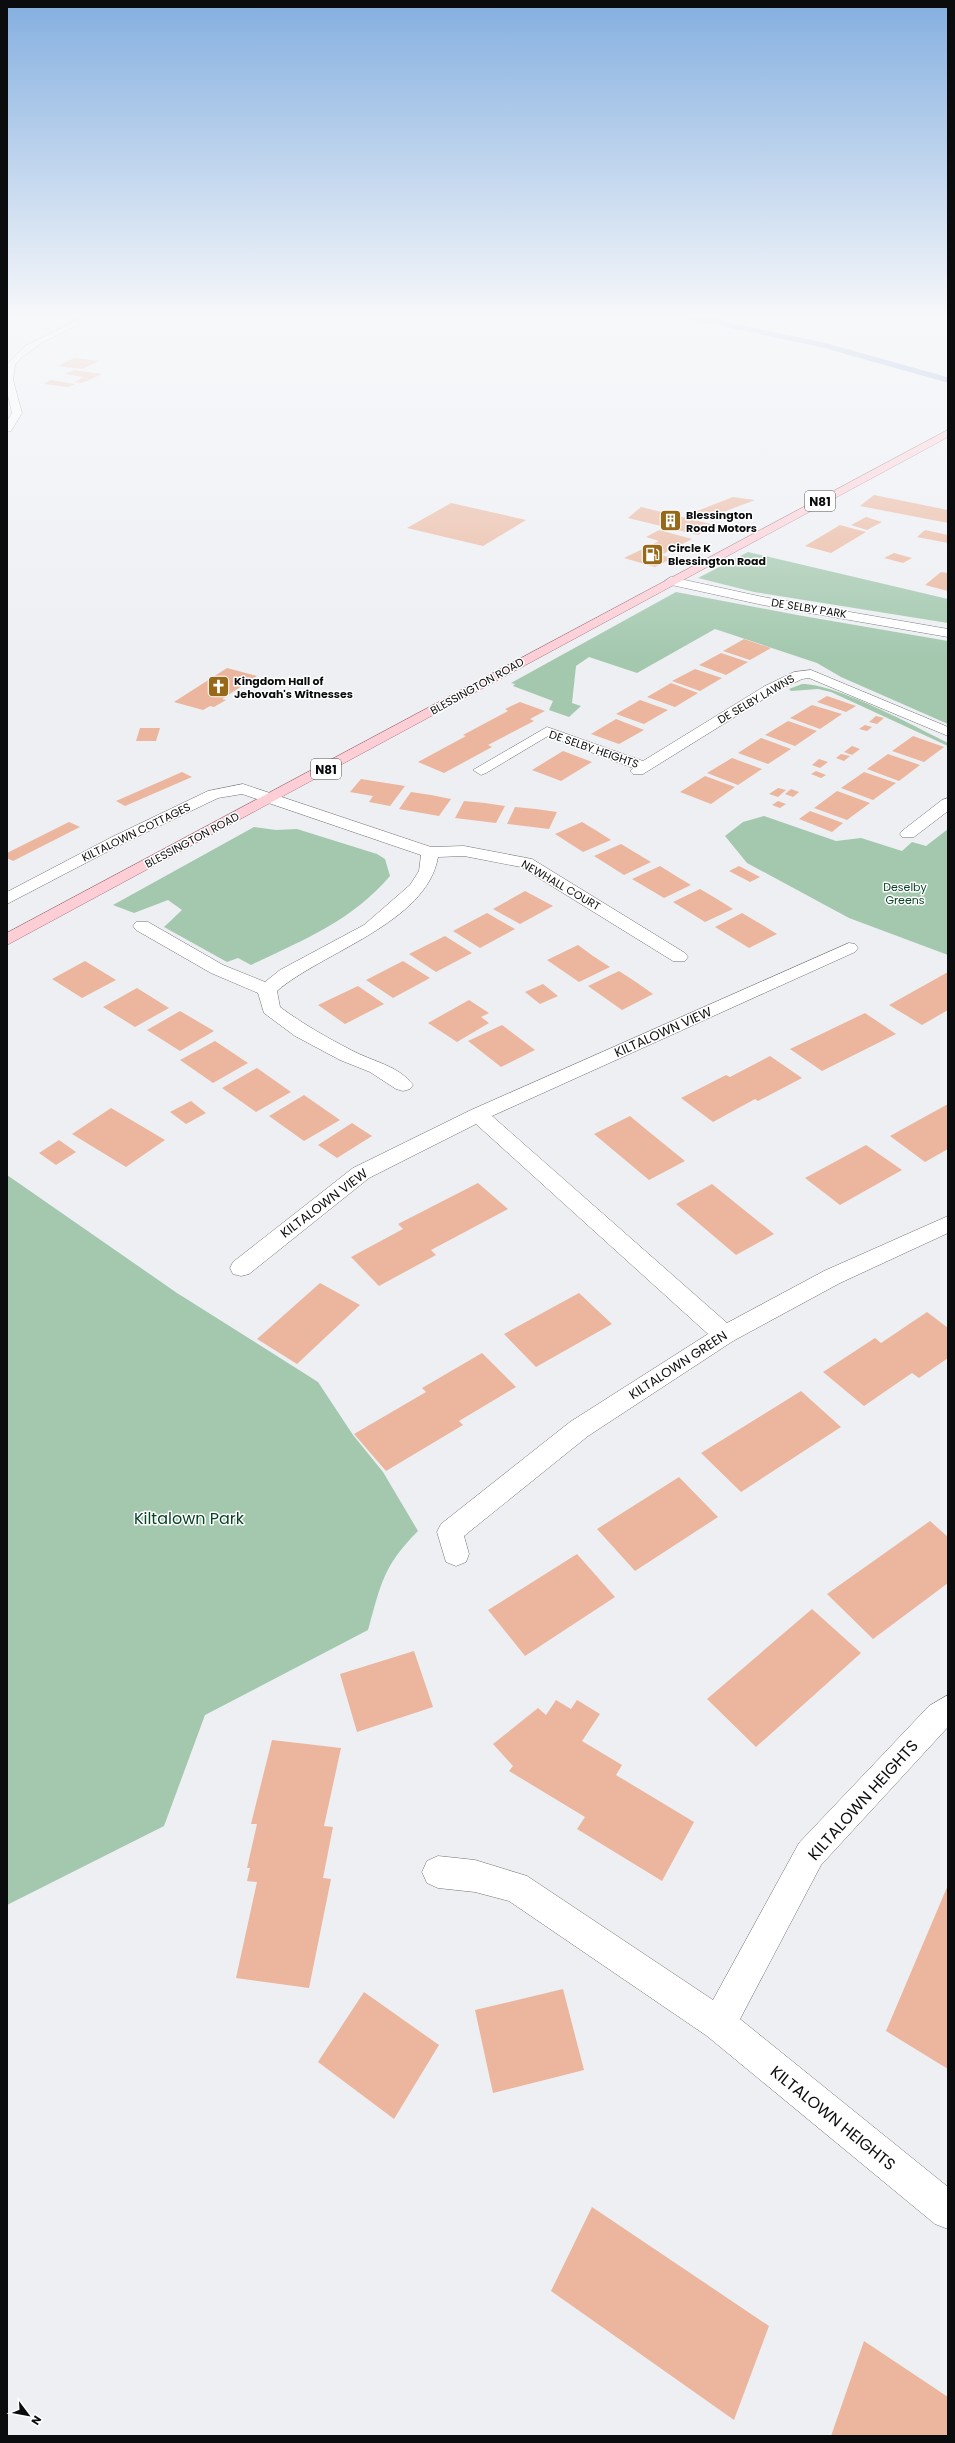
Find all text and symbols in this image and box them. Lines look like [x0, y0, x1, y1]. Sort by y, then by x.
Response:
road number: N81 [805, 491, 835, 511]
place label: Blessington Road Motors [686, 507, 757, 536]
building icon: Blessington Road Motors [658, 508, 684, 534]
place label: Circle K Blessington Road [668, 540, 766, 569]
fuel station icon: Circle K Blessington Road [639, 541, 665, 567]
street label: DE SELBY PARK [770, 594, 848, 622]
street label: BLESSINGTON ROAD [427, 653, 527, 718]
street label: DE SELBY LAWNS [715, 670, 797, 728]
place label: Kingdom Hall of Jehovah's Witnesses [234, 673, 353, 702]
church icon: Kingdom Hall of Jehovah's Witnesses [205, 674, 231, 700]
street label: DE SELBY HEIGHTS [547, 726, 641, 772]
road number: N81 [311, 759, 341, 779]
street label: KILTALOWN COTTAGES [79, 799, 193, 865]
street label: BLESSINGTON ROAD [142, 808, 242, 872]
street label: NEWHALL COURT [519, 856, 603, 914]
park label: Deselby Greens [883, 879, 928, 908]
street label: KILTALOWN VIEW [611, 1002, 715, 1062]
street label: KILTALOWN VIEW [276, 1164, 372, 1242]
street label: KILTALOWN GREEN [625, 1326, 731, 1404]
park label: Kiltalown Park [134, 1507, 245, 1530]
street label: KILTALOWN HEIGHTS [803, 1735, 923, 1865]
street label: KILTALOWN HEIGHTS [765, 2060, 901, 2176]
north arrow [8, 2395, 48, 2435]
text: N [28, 2413, 45, 2428]

